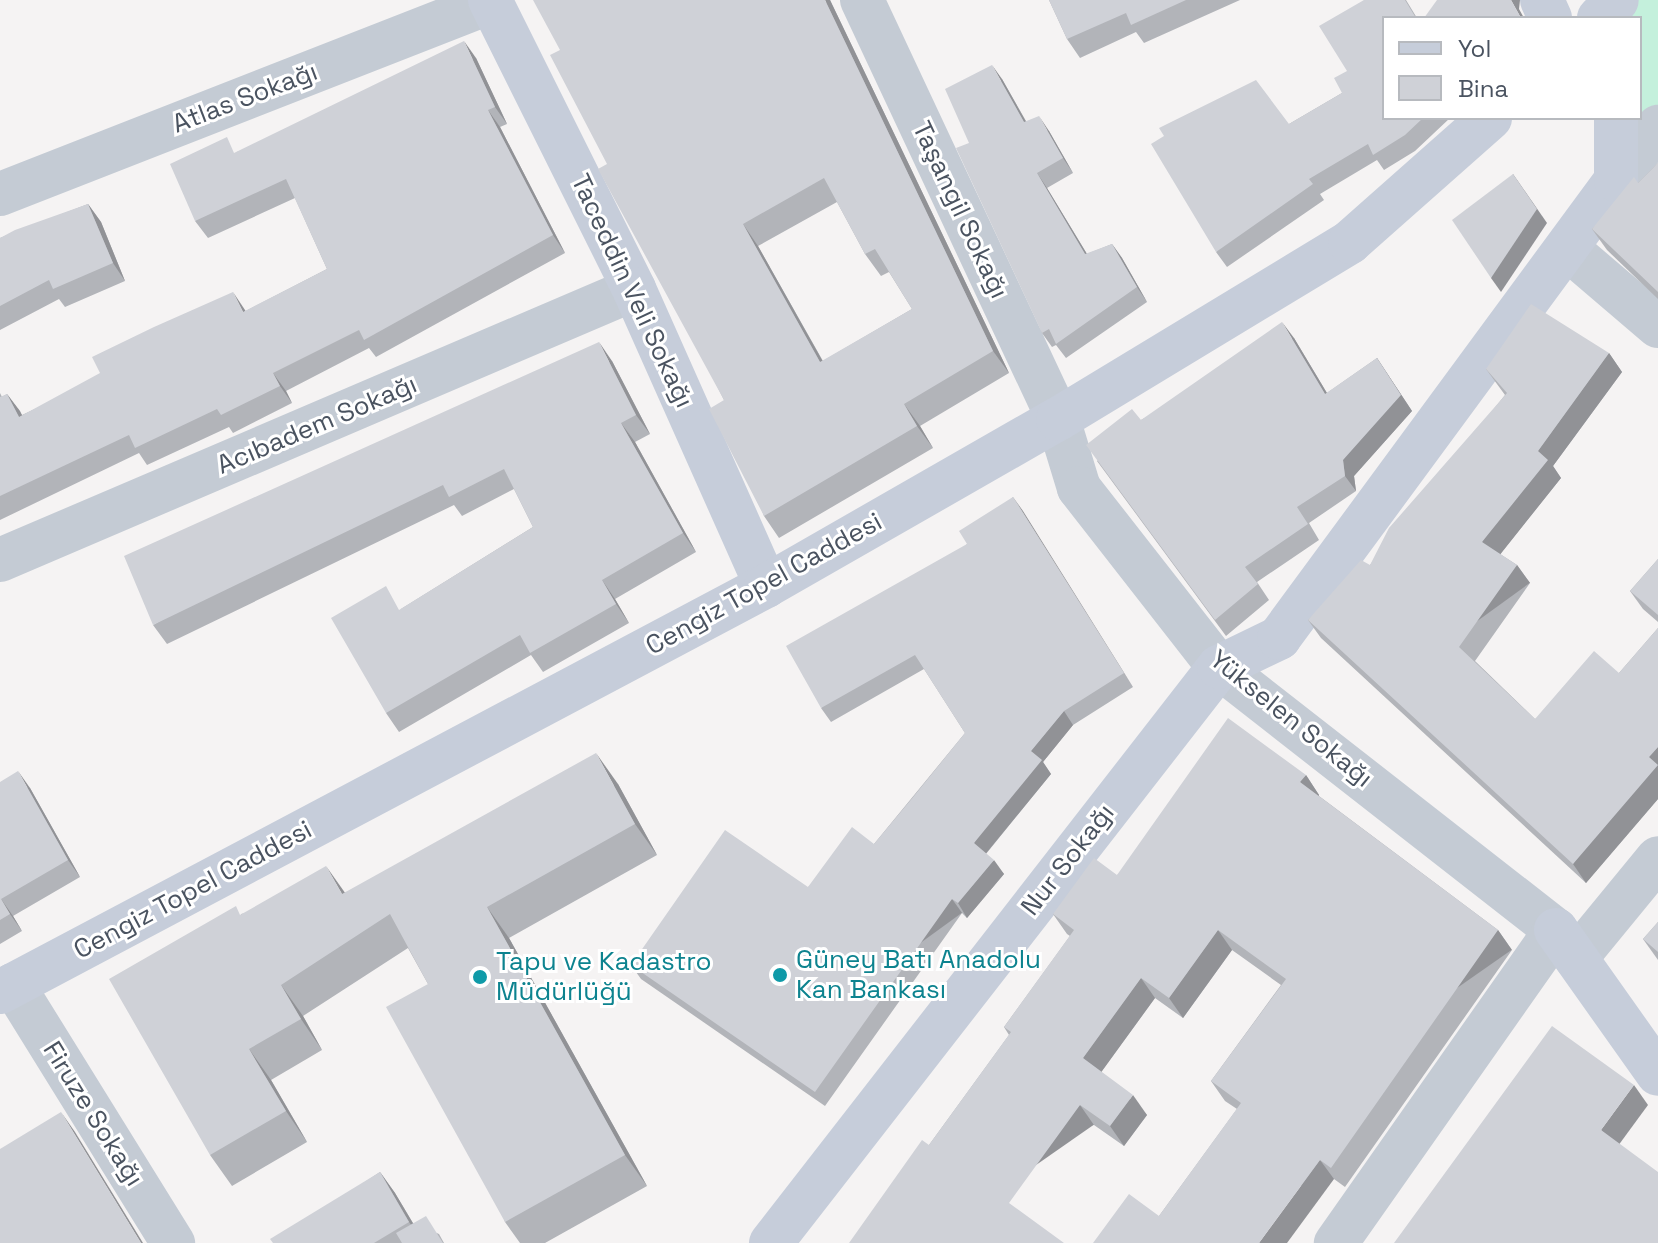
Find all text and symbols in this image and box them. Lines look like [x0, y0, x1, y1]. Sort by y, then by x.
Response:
legend [1382, 16, 1642, 120]
text: Yol [1458, 33, 1491, 64]
street label: Atlas Sokağı [168, 56, 322, 140]
text: Bina [1458, 73, 1508, 104]
street label: Taşangil Sokağı [905, 116, 1015, 304]
street label: Taceddin Veli Sokağı [564, 169, 700, 413]
street label: Acıbadem Sokağı [212, 369, 422, 481]
street label: Cengiz Topel Caddesi [640, 506, 888, 662]
street label: Yükselen Sokağı [1203, 644, 1379, 794]
street label: Nur Sokağı [1015, 798, 1121, 922]
street label: Cengiz Topel Caddesi [68, 814, 318, 966]
place label: Güney Batı Anadolu Kan Bankası [796, 944, 1041, 1006]
place label: Tapu ve Kadastro Müdürlüğü [496, 946, 712, 1008]
marker: Güney Batı Anadolu Kan Bankası [771, 966, 789, 984]
marker: Tapu ve Kadastro Müdürlüğü [471, 968, 489, 986]
street label: Firuze Sokağı [36, 1036, 150, 1192]

